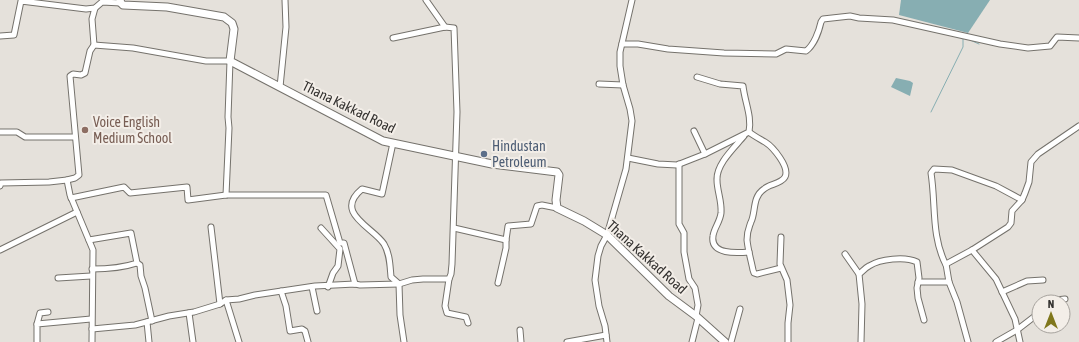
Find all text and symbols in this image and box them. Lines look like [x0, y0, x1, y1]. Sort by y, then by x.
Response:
street label: Thana Kakkad Road [300, 78, 398, 136]
place label: Voice English Medium School [93, 114, 172, 146]
marker: Voice English Medium School [80, 125, 90, 135]
place label: Hindustan Petroleum [492, 138, 547, 170]
marker: Hindustan Petroleum [479, 149, 489, 159]
street label: Thana Kakkad Road [604, 217, 690, 297]
north arrow [1031, 294, 1071, 334]
text: N [1048, 298, 1054, 310]

